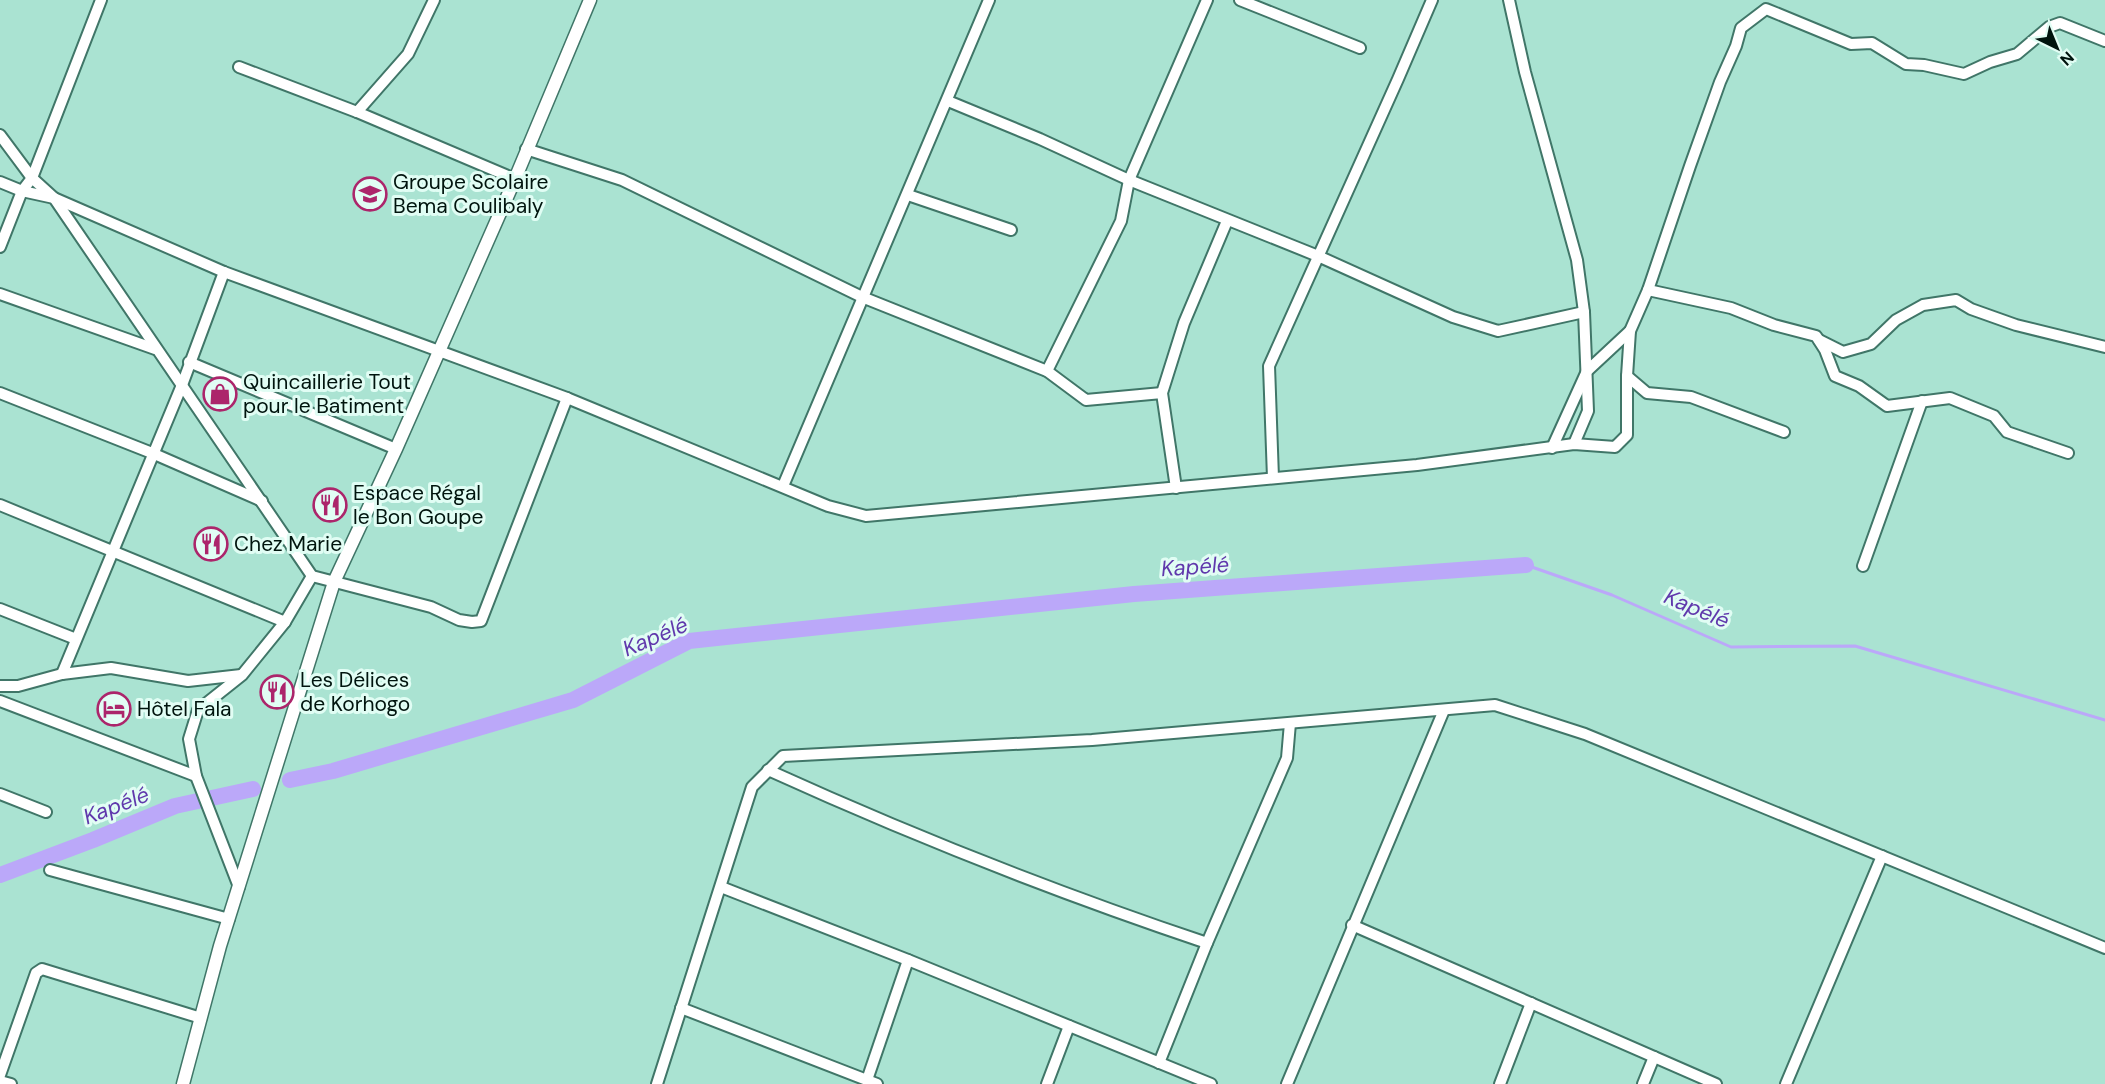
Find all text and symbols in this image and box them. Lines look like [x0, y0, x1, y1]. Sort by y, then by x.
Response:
north arrow [2027, 18, 2087, 78]
text: N [2055, 47, 2078, 70]
place label: Groupe Scolaire Bema Coulibaly [393, 168, 549, 220]
school or university icon: Groupe Scolaire Bema Coulibaly [352, 176, 388, 212]
place label: Quincaillerie Tout pour le Batiment [243, 368, 411, 420]
shop icon: Quincaillerie Tout pour le Batiment [202, 376, 238, 412]
place label: Espace Régal le Bon Goupe [353, 479, 484, 531]
restaurant icon: Espace Régal le Bon Goupe [312, 487, 348, 523]
restaurant icon: Chez Marie [193, 526, 229, 562]
place label: Chez Marie [234, 530, 342, 558]
water label: Kapélé [1160, 550, 1230, 583]
water label: Kapélé [1660, 582, 1734, 635]
water label: Kapélé [618, 610, 692, 663]
place label: Les Délices de Korhogo [300, 666, 410, 718]
restaurant icon: Les Délices de Korhogo [259, 674, 295, 710]
hotel icon: Hôtel Fala [96, 691, 132, 727]
place label: Hôtel Fala [137, 695, 232, 723]
water label: Kapélé [79, 780, 153, 831]

